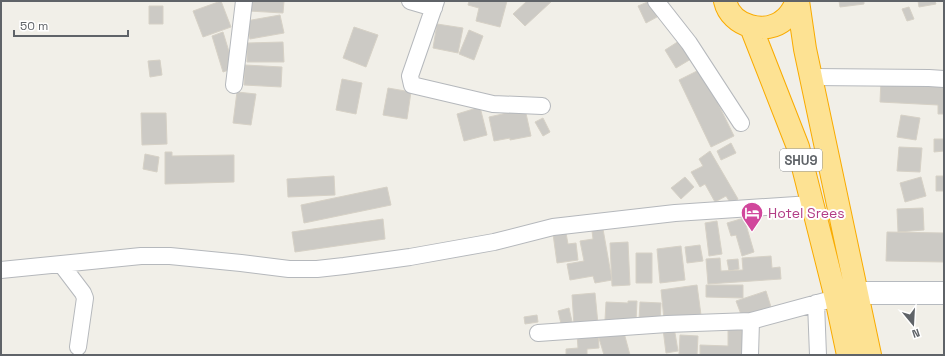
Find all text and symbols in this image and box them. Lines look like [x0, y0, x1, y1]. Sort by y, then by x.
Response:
scale bar [14, 12, 128, 38]
text: 50 m [20, 18, 48, 34]
road number: SHU9 [780, 149, 822, 171]
hotel icon: Hotel Srees [739, 200, 765, 233]
place label: Hotel Srees [768, 204, 845, 222]
north arrow [893, 304, 933, 344]
text: N [910, 326, 922, 341]

